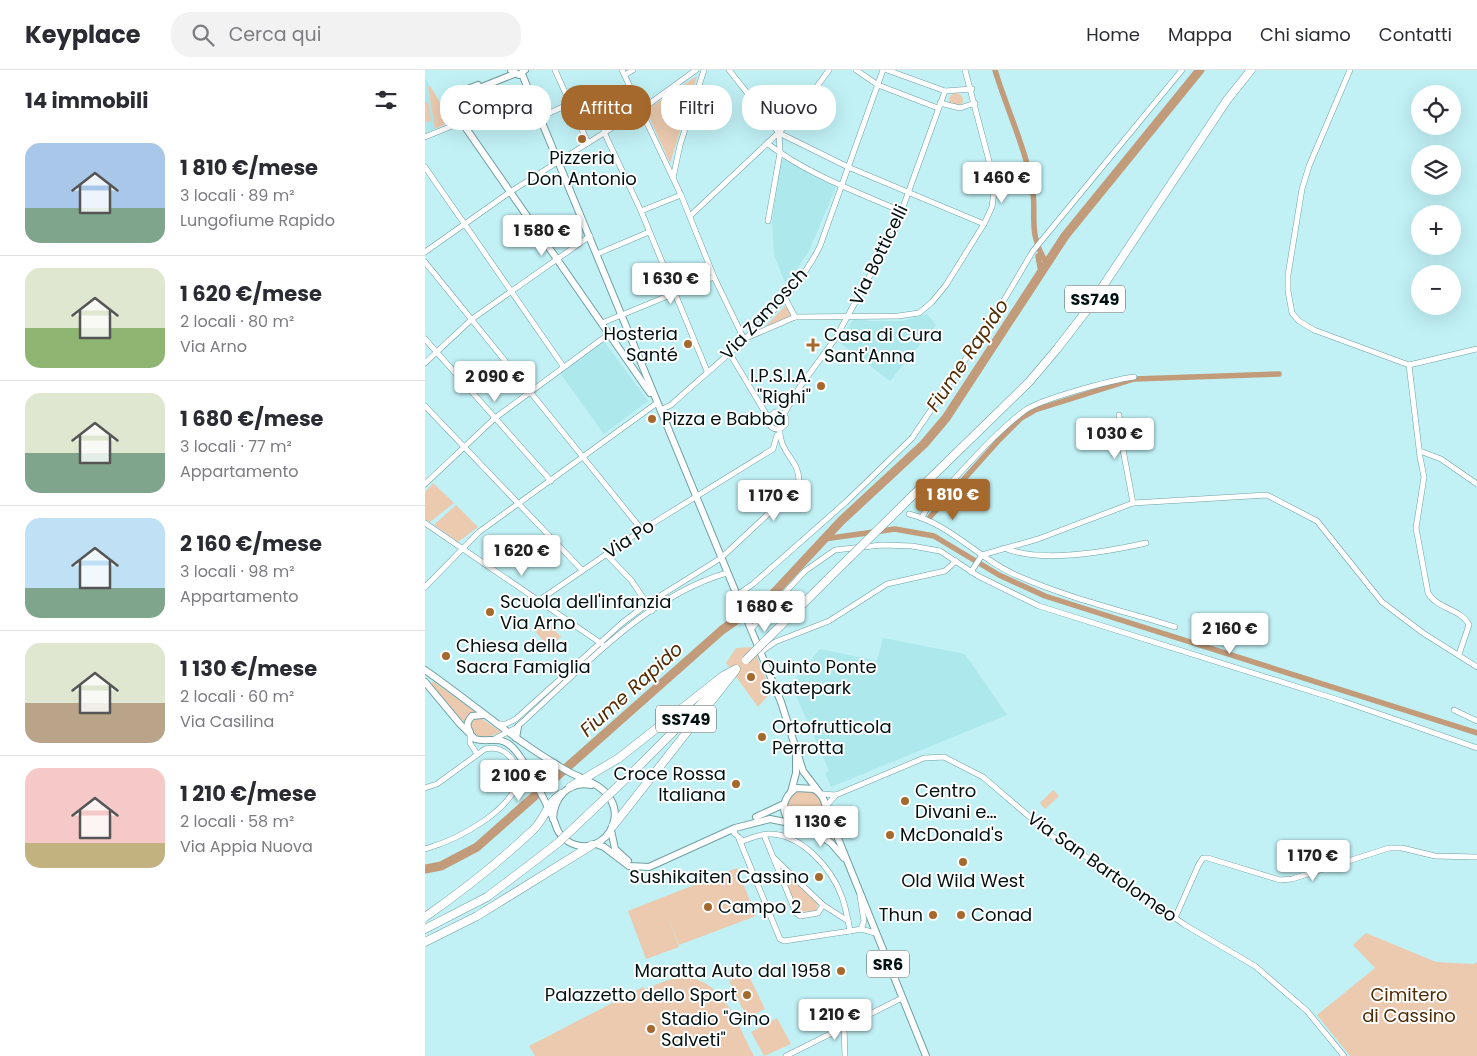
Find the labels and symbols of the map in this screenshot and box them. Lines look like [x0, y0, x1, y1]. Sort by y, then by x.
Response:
marker: Pizzeria Don Antonio [576, 133, 588, 145]
place label: Pizzeria Don Antonio [527, 145, 637, 191]
pin: 1 460 € [956, 162, 1048, 204]
street label: Via Botticelli [843, 200, 914, 309]
pin: 1 580 € [496, 214, 588, 257]
pin: 1 630 € [625, 262, 717, 305]
street label: Via Zamosch [714, 262, 813, 365]
road number: SS749 [1065, 285, 1125, 312]
water label: Fiume Rapido [920, 294, 1015, 417]
place label: Hosteria Santé [604, 321, 678, 367]
place label: Casa di Cura Sant'Anna [824, 322, 942, 368]
marker: Hosteria Santé [682, 338, 694, 350]
marker: Casa di Cura Sant'Anna [806, 338, 820, 352]
pin: 2 090 € [449, 360, 541, 403]
place label: I.P.S.I.A. "Righi" [750, 363, 811, 409]
marker: I.P.S.I.A. "Righi" [815, 380, 827, 392]
place label: Pizza e Babbà [662, 406, 786, 431]
marker: Pizza e Babbà [646, 413, 658, 425]
pin: 1 030 € [1069, 418, 1161, 460]
pin: 1 810 € [907, 478, 999, 521]
pin: 1 170 € [728, 480, 820, 522]
street label: Via Po [599, 513, 659, 564]
pin: 1 620 € [476, 534, 568, 577]
place label: Scuola dell'infanzia Via Arno [500, 589, 671, 635]
pin: 1 680 € [719, 590, 811, 633]
marker: Scuola dell'infanzia Via Arno [484, 606, 496, 618]
pin: 2 160 € [1184, 612, 1276, 655]
place label: Chiesa della Sacra Famiglia [456, 633, 591, 679]
water label: Fiume Rapido [574, 636, 689, 743]
marker: Chiesa della Sacra Famiglia [440, 650, 452, 662]
place label: Quinto Ponte Skatepark [761, 654, 877, 700]
marker: Quinto Ponte Skatepark [745, 671, 757, 683]
road number: SS749 [656, 706, 716, 732]
place label: Ortofrutticola Perrotta [772, 714, 892, 760]
marker: Ortofrutticola Perrotta [756, 731, 768, 743]
pin: 2 100 € [473, 760, 565, 802]
place label: Croce Rossa Italiana [614, 761, 726, 807]
marker: Croce Rossa Italiana [730, 778, 742, 790]
place label: Centro Divani e… [915, 778, 997, 824]
marker: Centro Divani e… [899, 795, 911, 807]
street label: Via San Bartolomeo [1022, 805, 1182, 928]
pin: 1 130 € [775, 806, 867, 848]
place label: McDonald's [900, 822, 1003, 847]
marker: McDonald's [884, 829, 896, 841]
pin: 1 170 € [1267, 840, 1359, 882]
marker: Old Wild West [957, 856, 969, 868]
place label: Sushikaiten Cassino [629, 864, 809, 889]
place label: Old Wild West [901, 868, 1025, 893]
marker: Sushikaiten Cassino [813, 871, 825, 883]
place label: Campo 2 [718, 894, 801, 919]
marker: Campo 2 [702, 901, 714, 913]
place label: Thun [879, 902, 923, 927]
place label: Conad [971, 902, 1032, 927]
marker: Thun [927, 909, 939, 921]
marker: Conad [955, 909, 967, 921]
road number: SR6 [867, 951, 909, 978]
place label: Maratta Auto dal 1958 [635, 958, 831, 983]
marker: Maratta Auto dal 1958 [835, 965, 847, 977]
place label: Palazzetto dello Sport [545, 982, 737, 1007]
park label: Cimitero di Cassino [1362, 982, 1456, 1028]
marker: Palazzetto dello Sport [741, 989, 753, 1001]
pin: 1 210 € [789, 998, 881, 1041]
place label: Stadio "Gino Salveti" [661, 1006, 770, 1052]
marker: Stadio "Gino Salveti" [645, 1023, 657, 1035]

